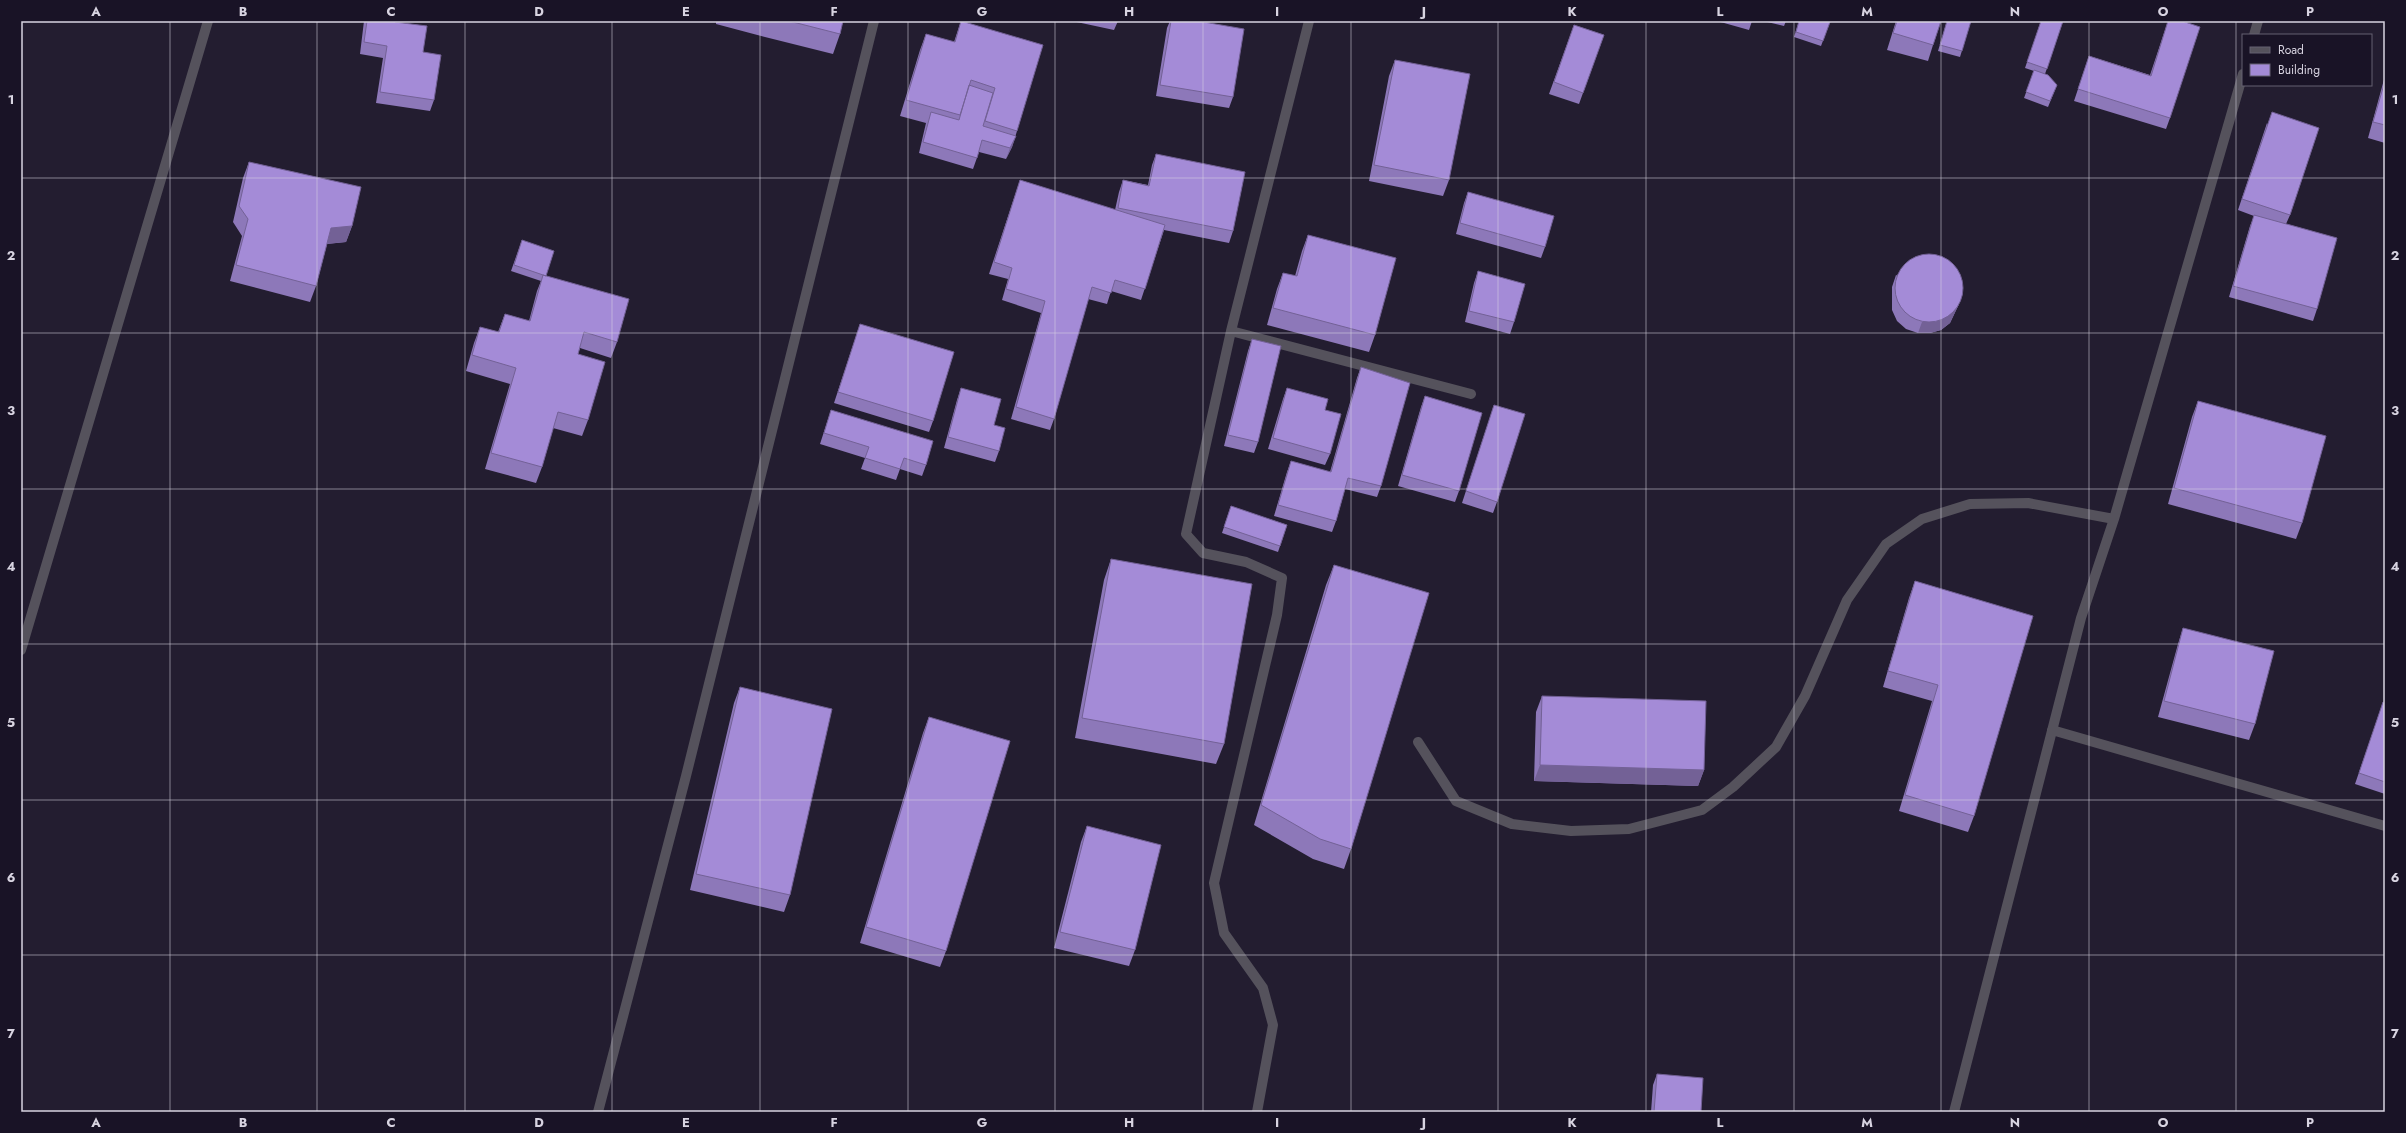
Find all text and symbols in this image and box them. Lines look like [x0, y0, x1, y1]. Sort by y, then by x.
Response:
text: A [90, 2, 101, 21]
text: B [239, 2, 248, 21]
text: C [386, 2, 396, 21]
text: D [534, 2, 544, 21]
text: E [682, 2, 690, 21]
text: F [830, 2, 838, 21]
text: G [977, 2, 988, 21]
text: H [1124, 2, 1134, 21]
text: I [1275, 2, 1279, 21]
text: J [1419, 2, 1426, 21]
text: K [1567, 2, 1577, 21]
text: L [1717, 2, 1724, 21]
text: M [1861, 2, 1873, 21]
text: N [2010, 2, 2020, 21]
text: O [2158, 2, 2169, 21]
text: P [2306, 2, 2314, 21]
legend [2242, 34, 2372, 86]
text: Road [2278, 41, 2304, 59]
text: Building [2278, 61, 2320, 79]
text: 1 [8, 90, 14, 109]
text: 1 [2392, 90, 2398, 109]
text: 2 [7, 246, 15, 265]
text: 2 [2391, 246, 2399, 265]
text: 3 [7, 401, 15, 420]
text: 3 [2391, 401, 2399, 420]
text: 4 [6, 557, 16, 576]
text: 4 [2390, 557, 2400, 576]
text: 5 [7, 713, 15, 732]
text: 5 [2391, 713, 2399, 732]
text: 6 [7, 868, 16, 887]
text: 6 [2391, 868, 2400, 887]
text: 7 [7, 1024, 15, 1043]
text: 7 [2391, 1024, 2399, 1043]
text: A [90, 1113, 101, 1132]
text: B [239, 1113, 248, 1132]
text: C [386, 1113, 396, 1132]
text: D [534, 1113, 544, 1132]
text: E [682, 1113, 690, 1132]
text: F [830, 1113, 838, 1132]
text: G [977, 1113, 988, 1132]
text: H [1124, 1113, 1134, 1132]
text: I [1275, 1113, 1279, 1132]
text: J [1419, 1113, 1426, 1132]
text: K [1567, 1113, 1577, 1132]
text: L [1717, 1113, 1724, 1132]
text: M [1861, 1113, 1873, 1132]
text: N [2010, 1113, 2020, 1132]
text: O [2158, 1113, 2169, 1132]
text: P [2306, 1113, 2314, 1132]

